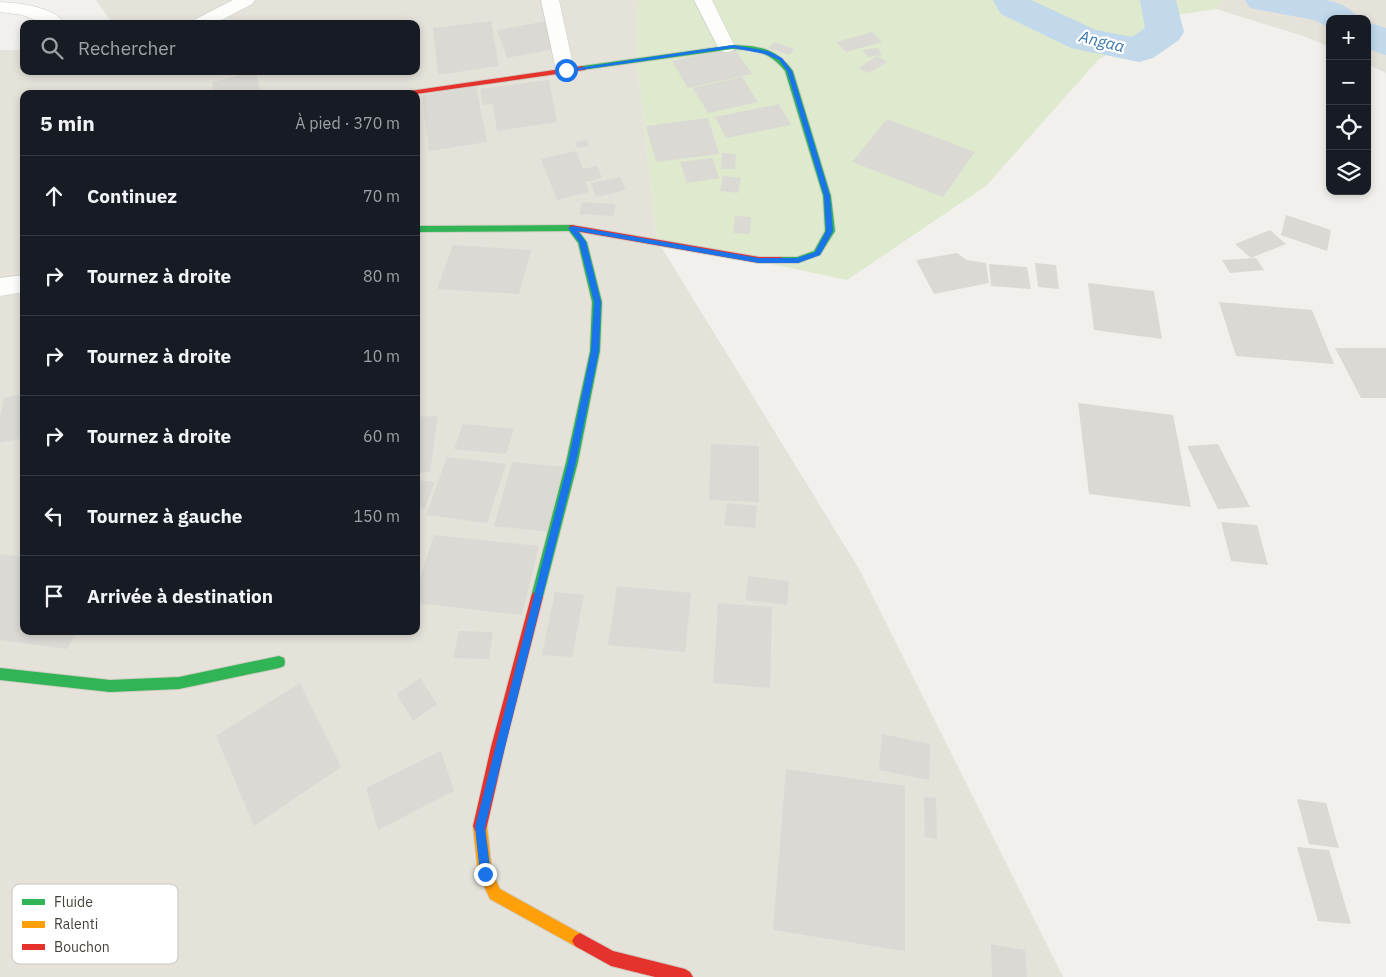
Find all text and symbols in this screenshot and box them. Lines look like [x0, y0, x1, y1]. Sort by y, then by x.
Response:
map controls [1326, 15, 1371, 195]
button: + [1326, 15, 1371, 60]
search box [20, 20, 420, 75]
water label: Angaa [1076, 26, 1127, 56]
icon: search [38, 34, 66, 62]
text: Rechercher [78, 36, 176, 60]
route start [555, 59, 578, 82]
button: − [1326, 60, 1371, 105]
button: locate [1326, 105, 1371, 150]
text: 5 min [40, 109, 95, 137]
text: À pied · 370 m [295, 113, 400, 133]
button: layers [1326, 150, 1371, 195]
icon: ahead [40, 182, 68, 210]
text: Continuez [87, 184, 177, 208]
text: 70 m [363, 186, 400, 206]
icon: right [40, 262, 68, 290]
text: Tournez à droite [87, 264, 231, 288]
text: 80 m [363, 266, 400, 286]
icon: right [40, 342, 68, 370]
text: Tournez à droite [87, 344, 231, 368]
text: 10 m [363, 346, 400, 366]
icon: right [40, 422, 68, 450]
text: Tournez à droite [87, 424, 231, 448]
text: 60 m [363, 426, 400, 446]
icon: left [40, 502, 68, 530]
text: Tournez à gauche [87, 504, 243, 528]
text: 150 m [353, 506, 400, 526]
icon: arrive [40, 582, 68, 610]
text: Arrivée à destination [87, 584, 273, 608]
route end [474, 863, 497, 886]
legend [12, 884, 178, 964]
text: Fluide [54, 893, 93, 911]
text: Ralenti [54, 915, 98, 933]
text: Bouchon [54, 938, 110, 956]

